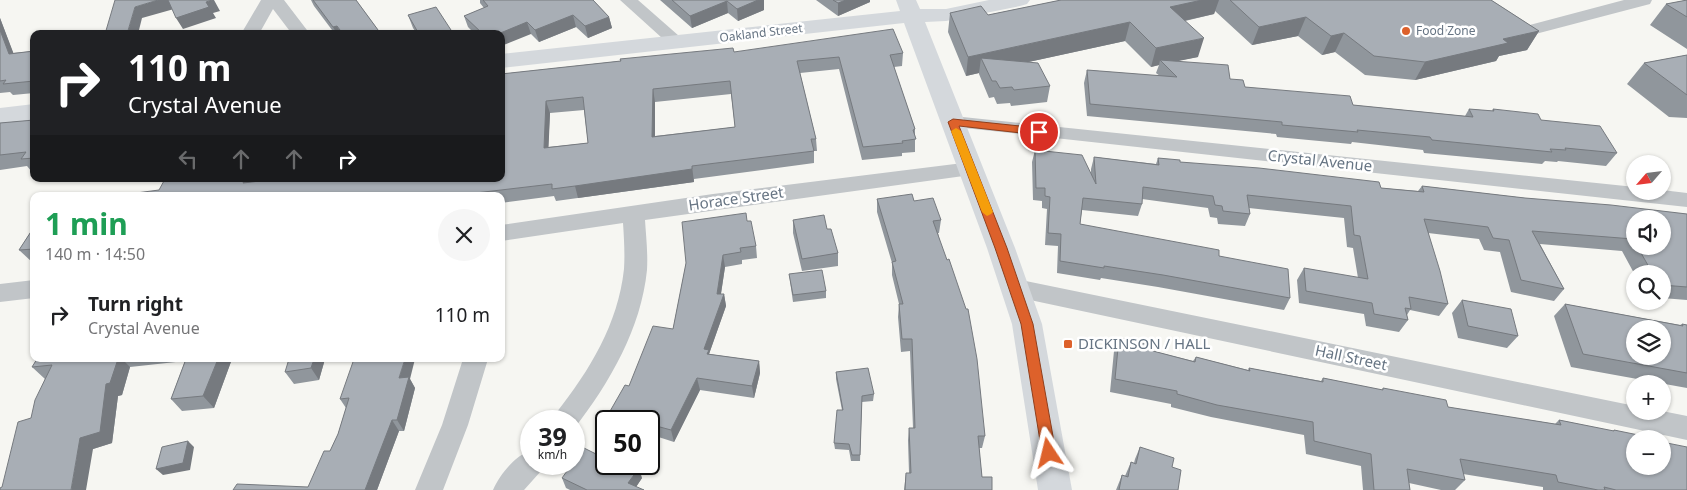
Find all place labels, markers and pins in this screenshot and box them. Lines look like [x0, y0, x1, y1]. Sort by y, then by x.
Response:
place label: Food Zone [1416, 22, 1476, 39]
marker: Food Zone [1400, 25, 1412, 37]
pin [1018, 111, 1060, 153]
place label: DICKINSON / HALL [1078, 333, 1211, 353]
marker: DICKINSON / HALL [1062, 338, 1074, 350]

